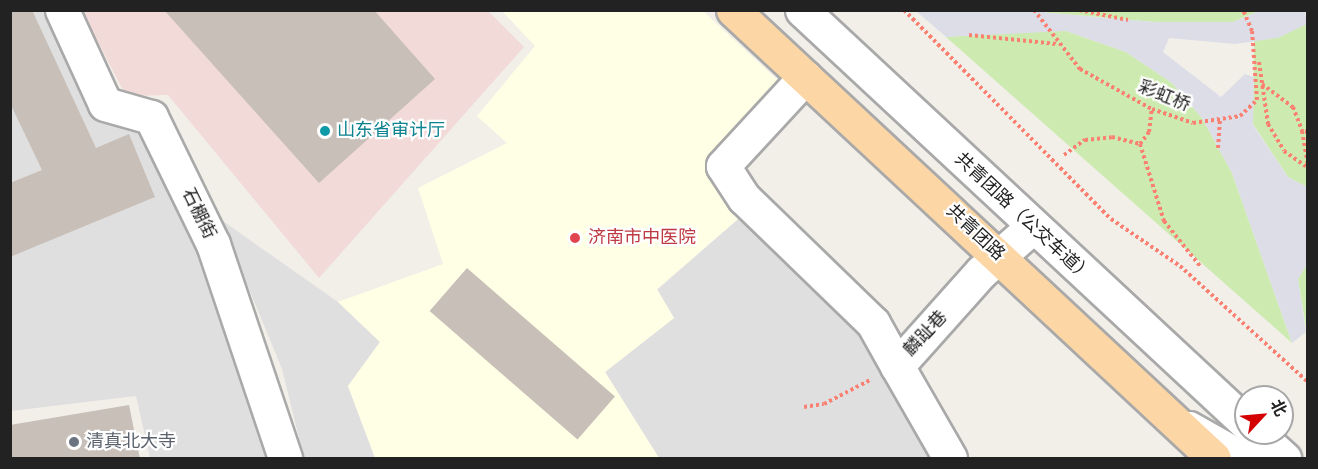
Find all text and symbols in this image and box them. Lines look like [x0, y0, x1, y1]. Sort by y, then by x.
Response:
street label: 彩虹桥 [1135, 77, 1193, 117]
place label: 山东省审计厅 [337, 120, 445, 142]
marker: 山东省审计厅 [318, 124, 332, 138]
street label: 共青团路（公交车道） [950, 149, 1096, 287]
street label: 石棚街 [176, 185, 220, 243]
street label: 共青团路 [941, 201, 1009, 265]
place label: 济南市中医院 [588, 227, 696, 249]
marker: 济南市中医院 [566, 229, 584, 247]
street label: 麟趾巷 [900, 307, 952, 361]
north arrow [1234, 385, 1294, 445]
text: 北 [1265, 396, 1292, 420]
place label: 清真北大寺 [86, 431, 176, 453]
marker: 清真北大寺 [67, 435, 81, 449]

